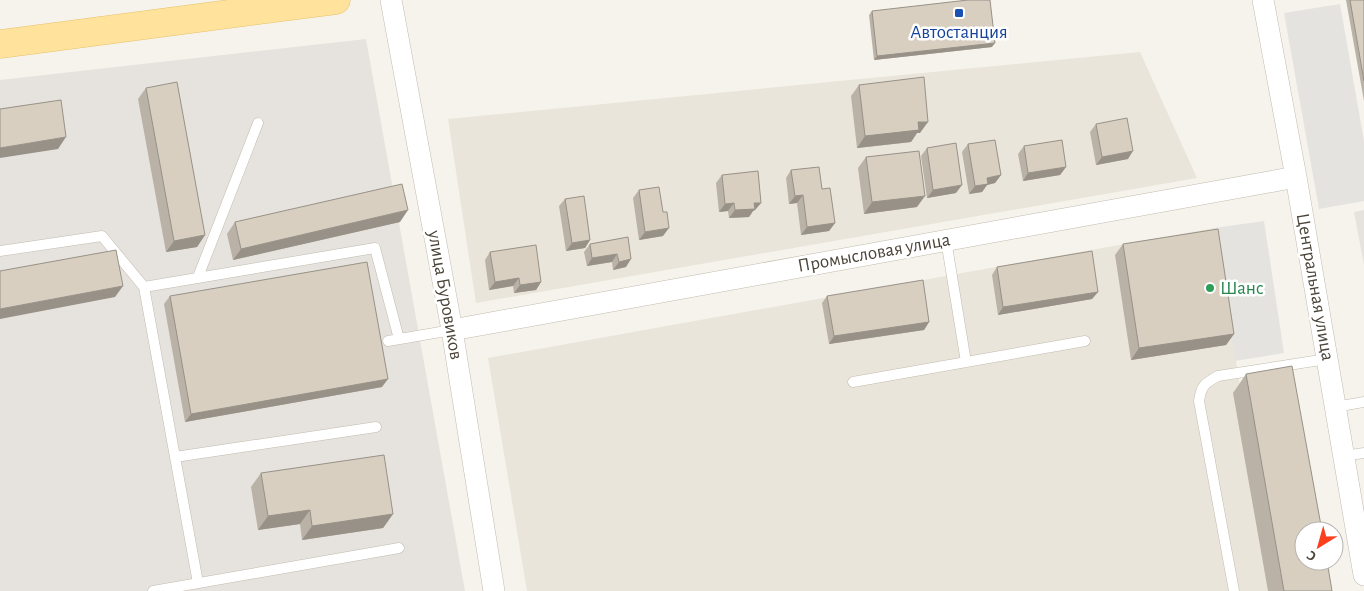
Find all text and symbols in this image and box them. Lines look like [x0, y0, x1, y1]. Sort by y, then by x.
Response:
marker: Автостанция [953, 7, 965, 19]
place label: Автостанция [910, 23, 1008, 42]
street label: Центральная улица [1293, 212, 1337, 363]
street label: улица Буровиков [424, 228, 466, 361]
street label: Промысловая улица [796, 230, 952, 276]
place label: Шанс [1220, 279, 1264, 298]
marker: Шанс [1204, 282, 1216, 294]
north arrow [1294, 521, 1344, 571]
text: С [1304, 548, 1319, 564]

